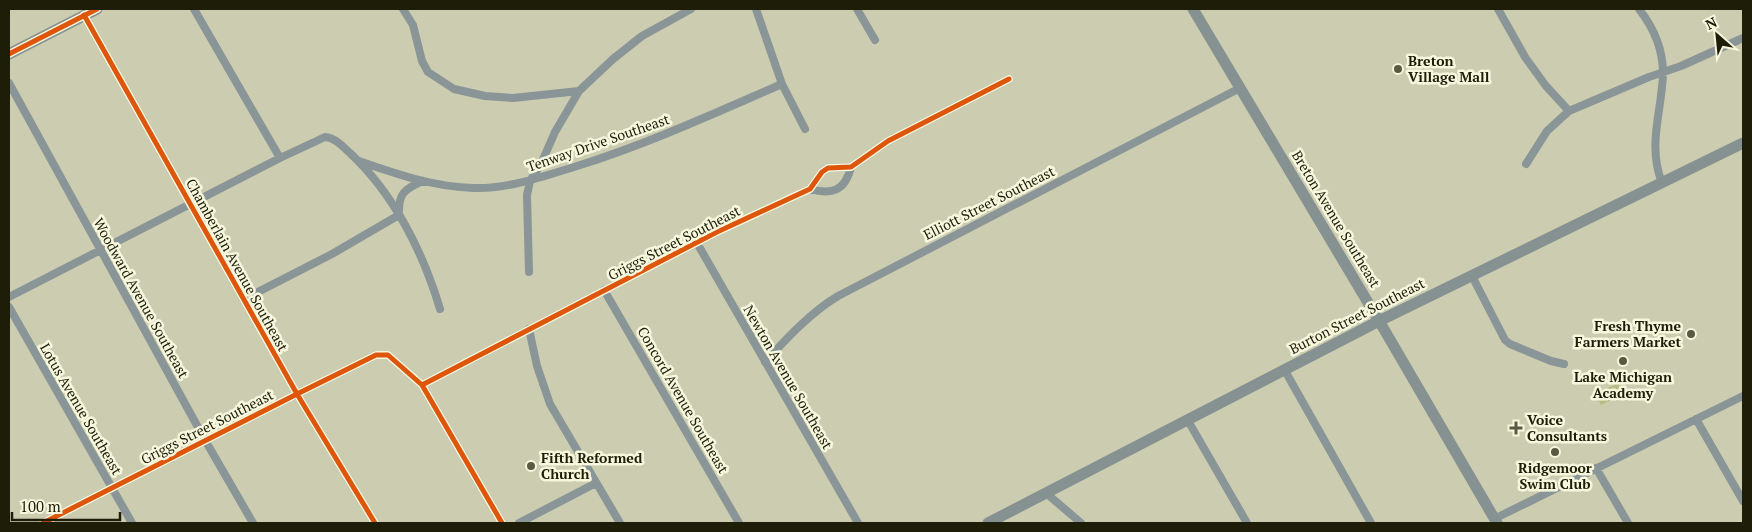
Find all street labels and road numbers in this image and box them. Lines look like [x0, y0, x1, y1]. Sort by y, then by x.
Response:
street label: Tenway Drive Southeast [524, 109, 672, 176]
street label: Breton Avenue Southeast [1288, 147, 1385, 291]
street label: Elliott Street Southeast [920, 161, 1058, 244]
street label: Chamberlain Avenue Southeast [182, 175, 293, 355]
street label: Griggs Street Southeast [604, 201, 744, 284]
street label: Woodward Avenue Southeast [89, 214, 194, 382]
street label: Burton Street Southeast [1286, 273, 1428, 358]
street label: Newton Avenue Southeast [739, 301, 838, 453]
street label: Concord Avenue Southeast [634, 323, 734, 477]
street label: Lotus Avenue Southeast [36, 339, 127, 479]
street label: Griggs Street Southeast [137, 385, 277, 468]

